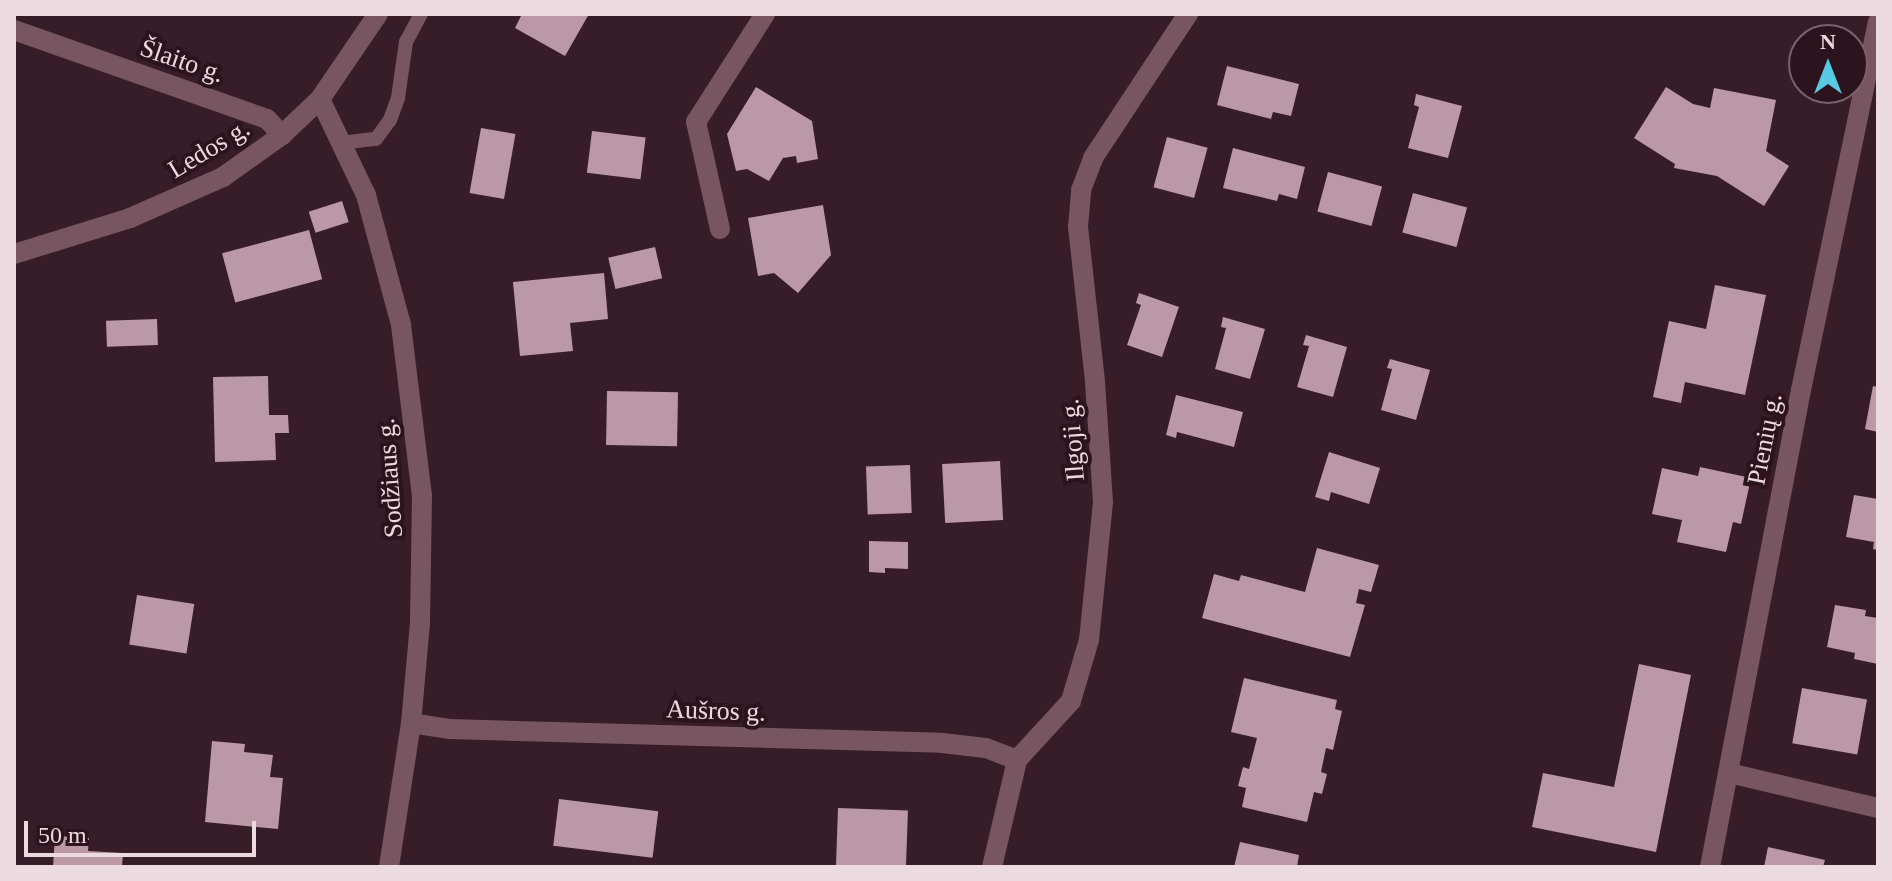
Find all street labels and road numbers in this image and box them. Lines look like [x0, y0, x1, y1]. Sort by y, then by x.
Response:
street label: Šlaito g. [136, 32, 228, 90]
street label: Ledos g. [163, 113, 255, 185]
street label: Pienių g. [1741, 391, 1789, 487]
street label: Ilgoji g. [1055, 398, 1091, 482]
street label: Sodžiaus g. [370, 417, 410, 539]
street label: Aušros g. [666, 694, 766, 728]

